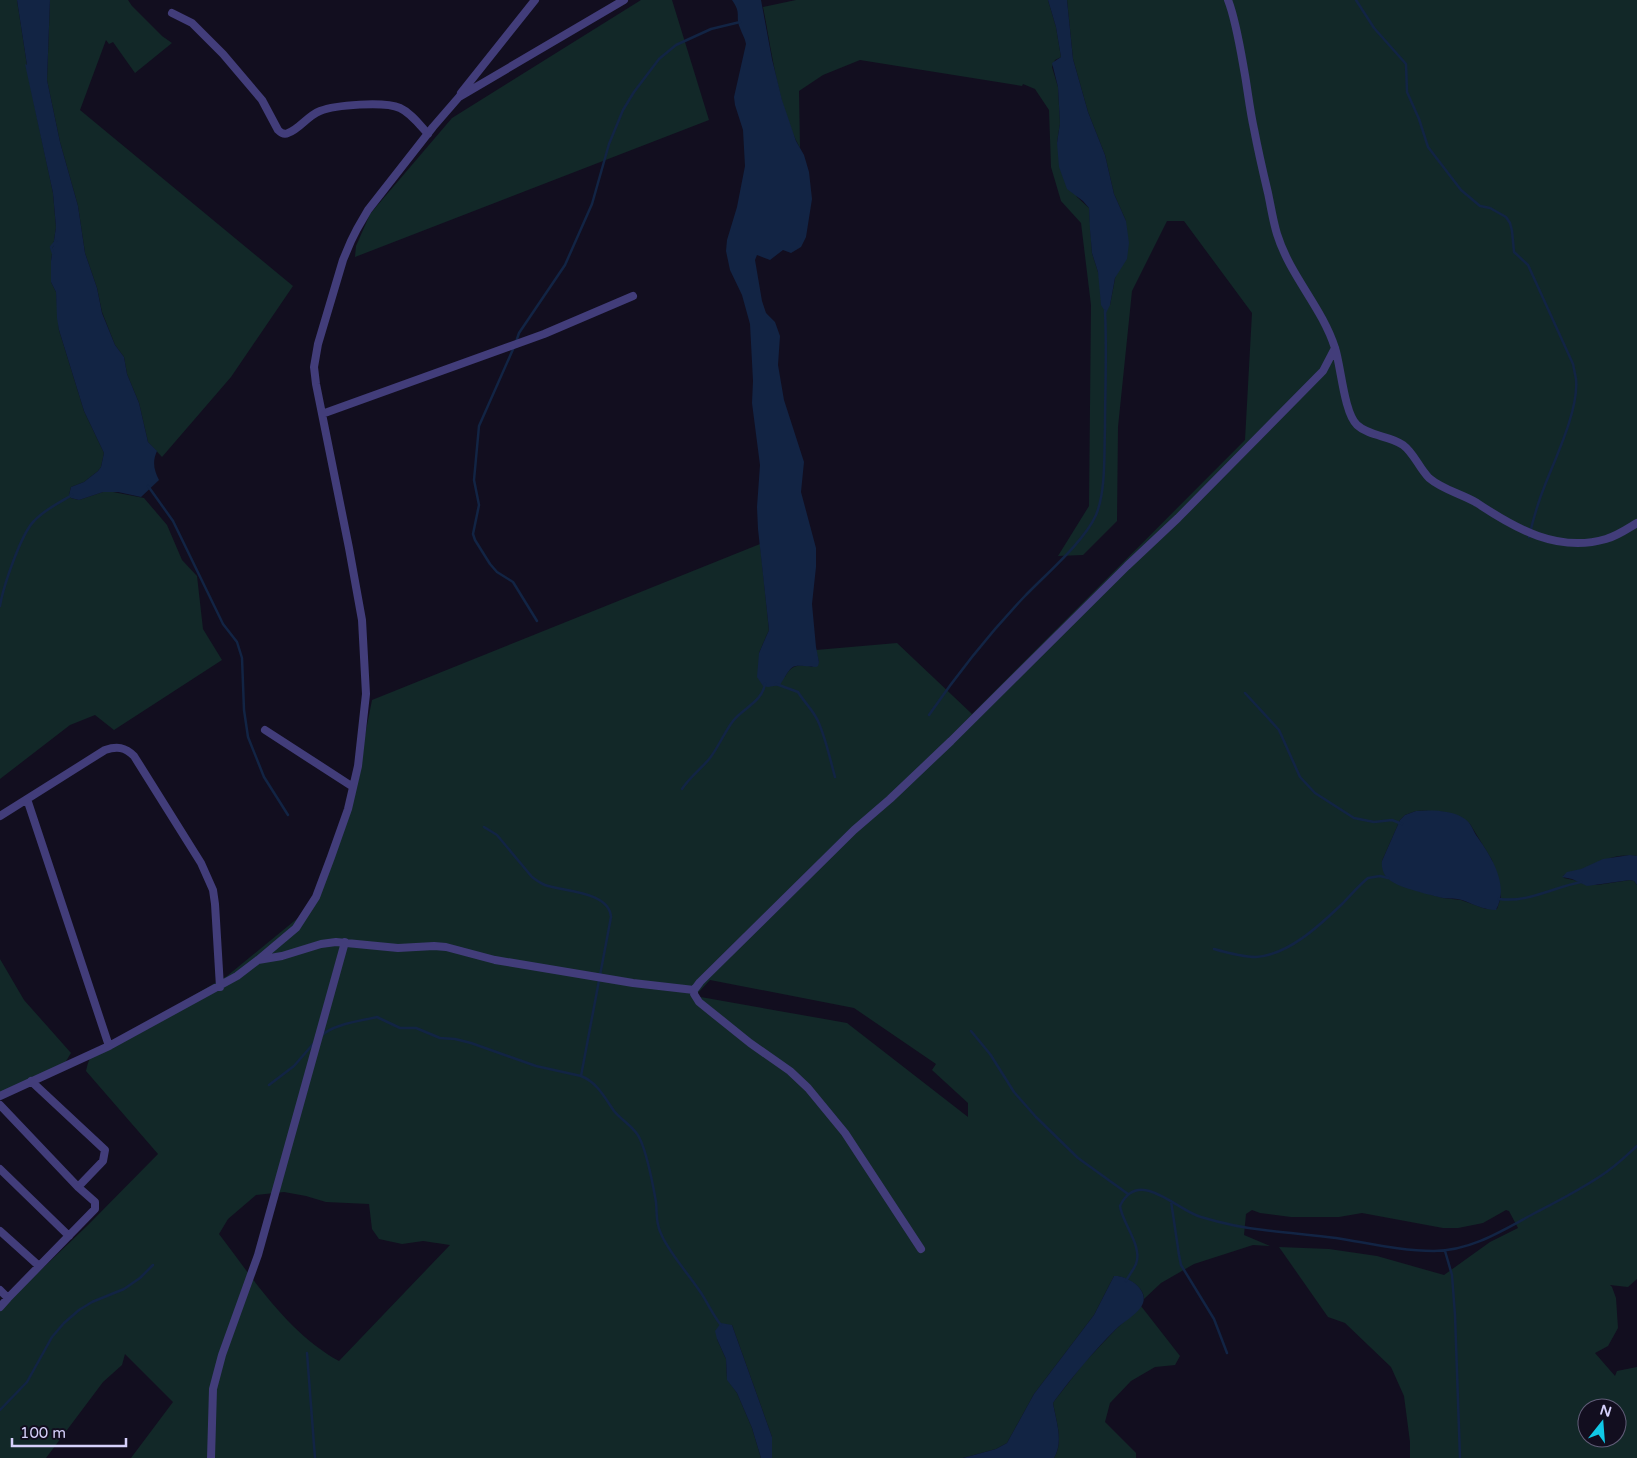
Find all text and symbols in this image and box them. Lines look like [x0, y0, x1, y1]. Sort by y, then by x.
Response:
north arrow [1577, 1398, 1627, 1448]
text: N [1598, 1401, 1614, 1421]
scale bar [12, 1416, 126, 1448]
text: 100 m [20, 1424, 66, 1442]

